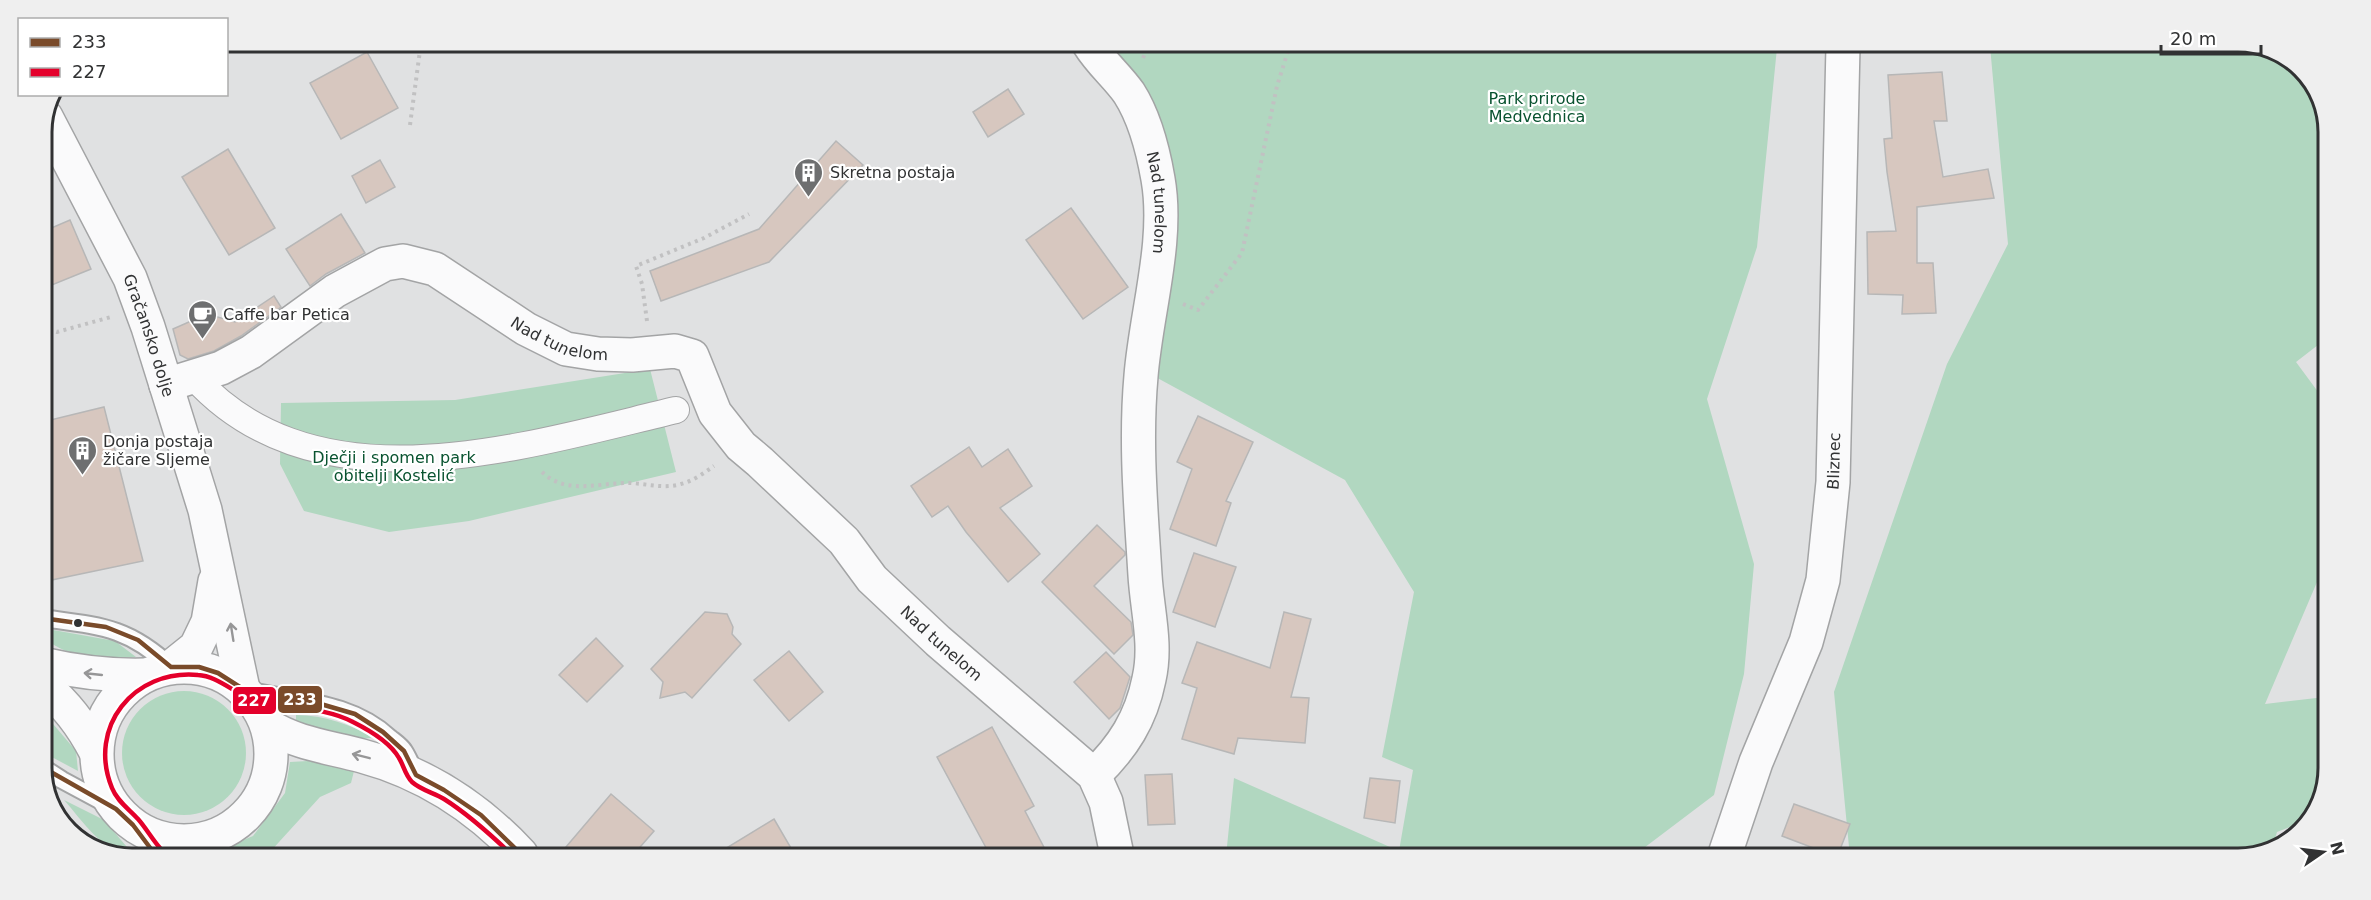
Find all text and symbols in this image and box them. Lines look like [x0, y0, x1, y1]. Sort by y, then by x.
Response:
legend [18, 18, 228, 96]
scale bar [2161, 18, 2262, 56]
text: 20 m [2170, 28, 2216, 49]
text: 233 [72, 31, 106, 52]
text: 227 [72, 61, 106, 82]
park label: Park prirode Medvednica [1489, 89, 1585, 126]
street label: Nad tunelom [1143, 149, 1170, 255]
building icon: Skretna postaja [793, 156, 825, 198]
place label: Skretna postaja [830, 163, 955, 182]
street label: Gračansko dolje [120, 271, 179, 399]
cafe icon: Caffe bar Petica [186, 298, 218, 340]
place label: Caffe bar Petica [223, 305, 350, 324]
street label: Nad tunelom [507, 312, 608, 364]
place label: Donja postaja žičare Sljeme [103, 432, 213, 469]
street label: Bliznec [1823, 432, 1844, 491]
building icon: Donja postaja žičare Sljeme [66, 434, 98, 476]
park label: Dječji i spomen park obitelji Kostelić [312, 448, 477, 485]
street label: Nad tunelom [897, 602, 987, 685]
unlabelled marker [72, 617, 84, 629]
one-way arrow [226, 622, 237, 642]
one-way arrow [84, 668, 104, 679]
line badge: 233 [277, 685, 323, 714]
line badge: 227 [232, 686, 277, 715]
text: 233 [283, 690, 317, 709]
text: 227 [237, 691, 271, 710]
one-way arrow [352, 750, 371, 762]
north arrow [2293, 822, 2353, 882]
text: N [2326, 840, 2348, 857]

